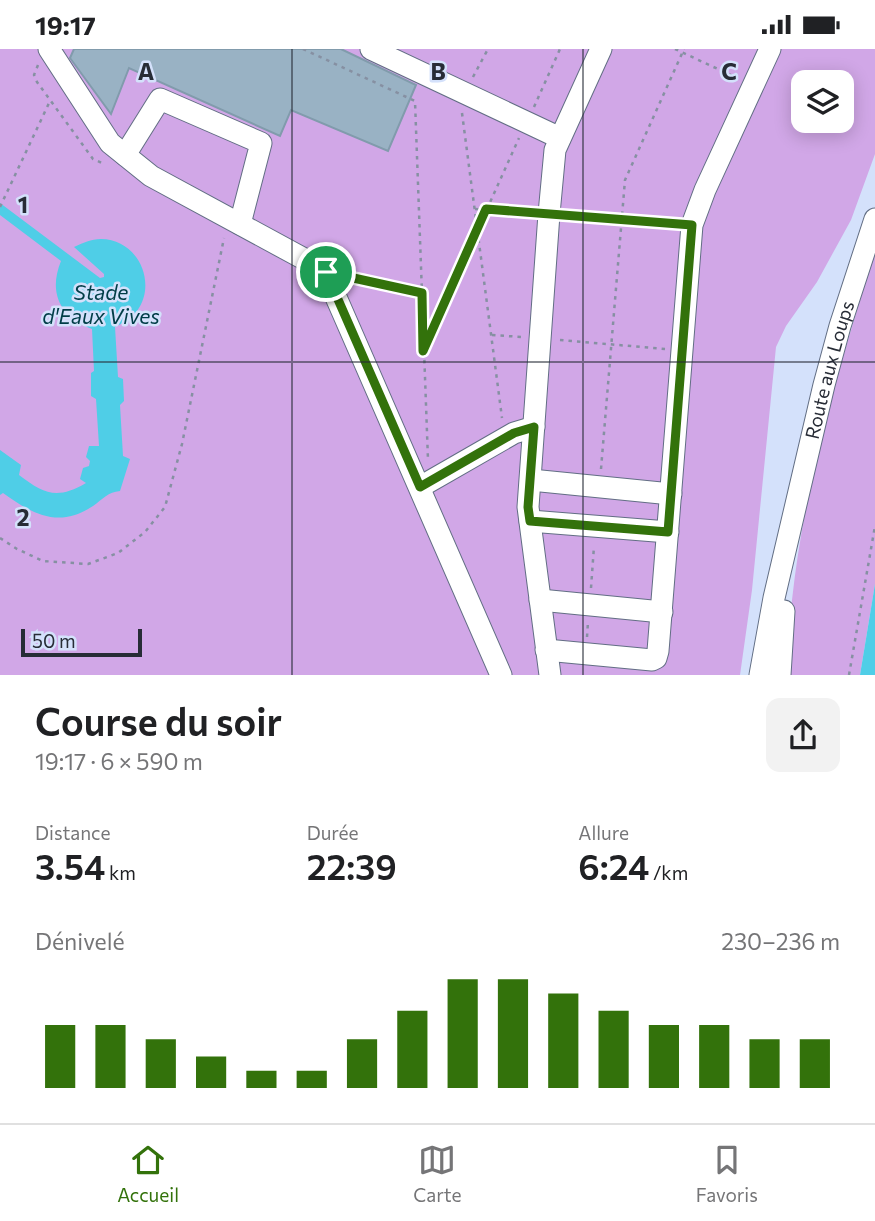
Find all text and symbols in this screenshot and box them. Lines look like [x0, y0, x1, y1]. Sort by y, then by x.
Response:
text: 19:17 [35, 9, 96, 40]
text: A [138, 57, 155, 85]
text: B [430, 57, 446, 85]
text: C [721, 57, 737, 85]
map controls [791, 70, 854, 133]
button: layers [791, 70, 854, 133]
text: 1 [18, 190, 28, 218]
pin [296, 242, 356, 302]
icon: arrive [307, 253, 345, 291]
water label: Stade d'Eaux Vives [42, 279, 160, 328]
street label: Route aux Loups [800, 298, 859, 441]
text: 2 [16, 503, 30, 531]
scale bar [21, 626, 142, 658]
text: 50 m [32, 629, 76, 652]
text: Course du soir [35, 697, 282, 744]
button: share [766, 698, 840, 772]
text: 19:17 · 6 × 590 m [35, 747, 203, 775]
text: Distance [35, 821, 111, 844]
text: Durée [307, 821, 359, 844]
text: Allure [578, 821, 629, 844]
text: 3.54 [35, 844, 105, 887]
text: 22:39 [307, 844, 397, 887]
text: 6:24 [578, 844, 649, 887]
text: km [105, 861, 136, 884]
text: /km [649, 861, 688, 884]
text: Dénivelé [35, 927, 125, 955]
text: 230–236 m [721, 927, 840, 955]
tab: Accueil [117, 1141, 179, 1206]
tab: Carte [413, 1141, 461, 1206]
tab: Favoris [696, 1141, 758, 1206]

